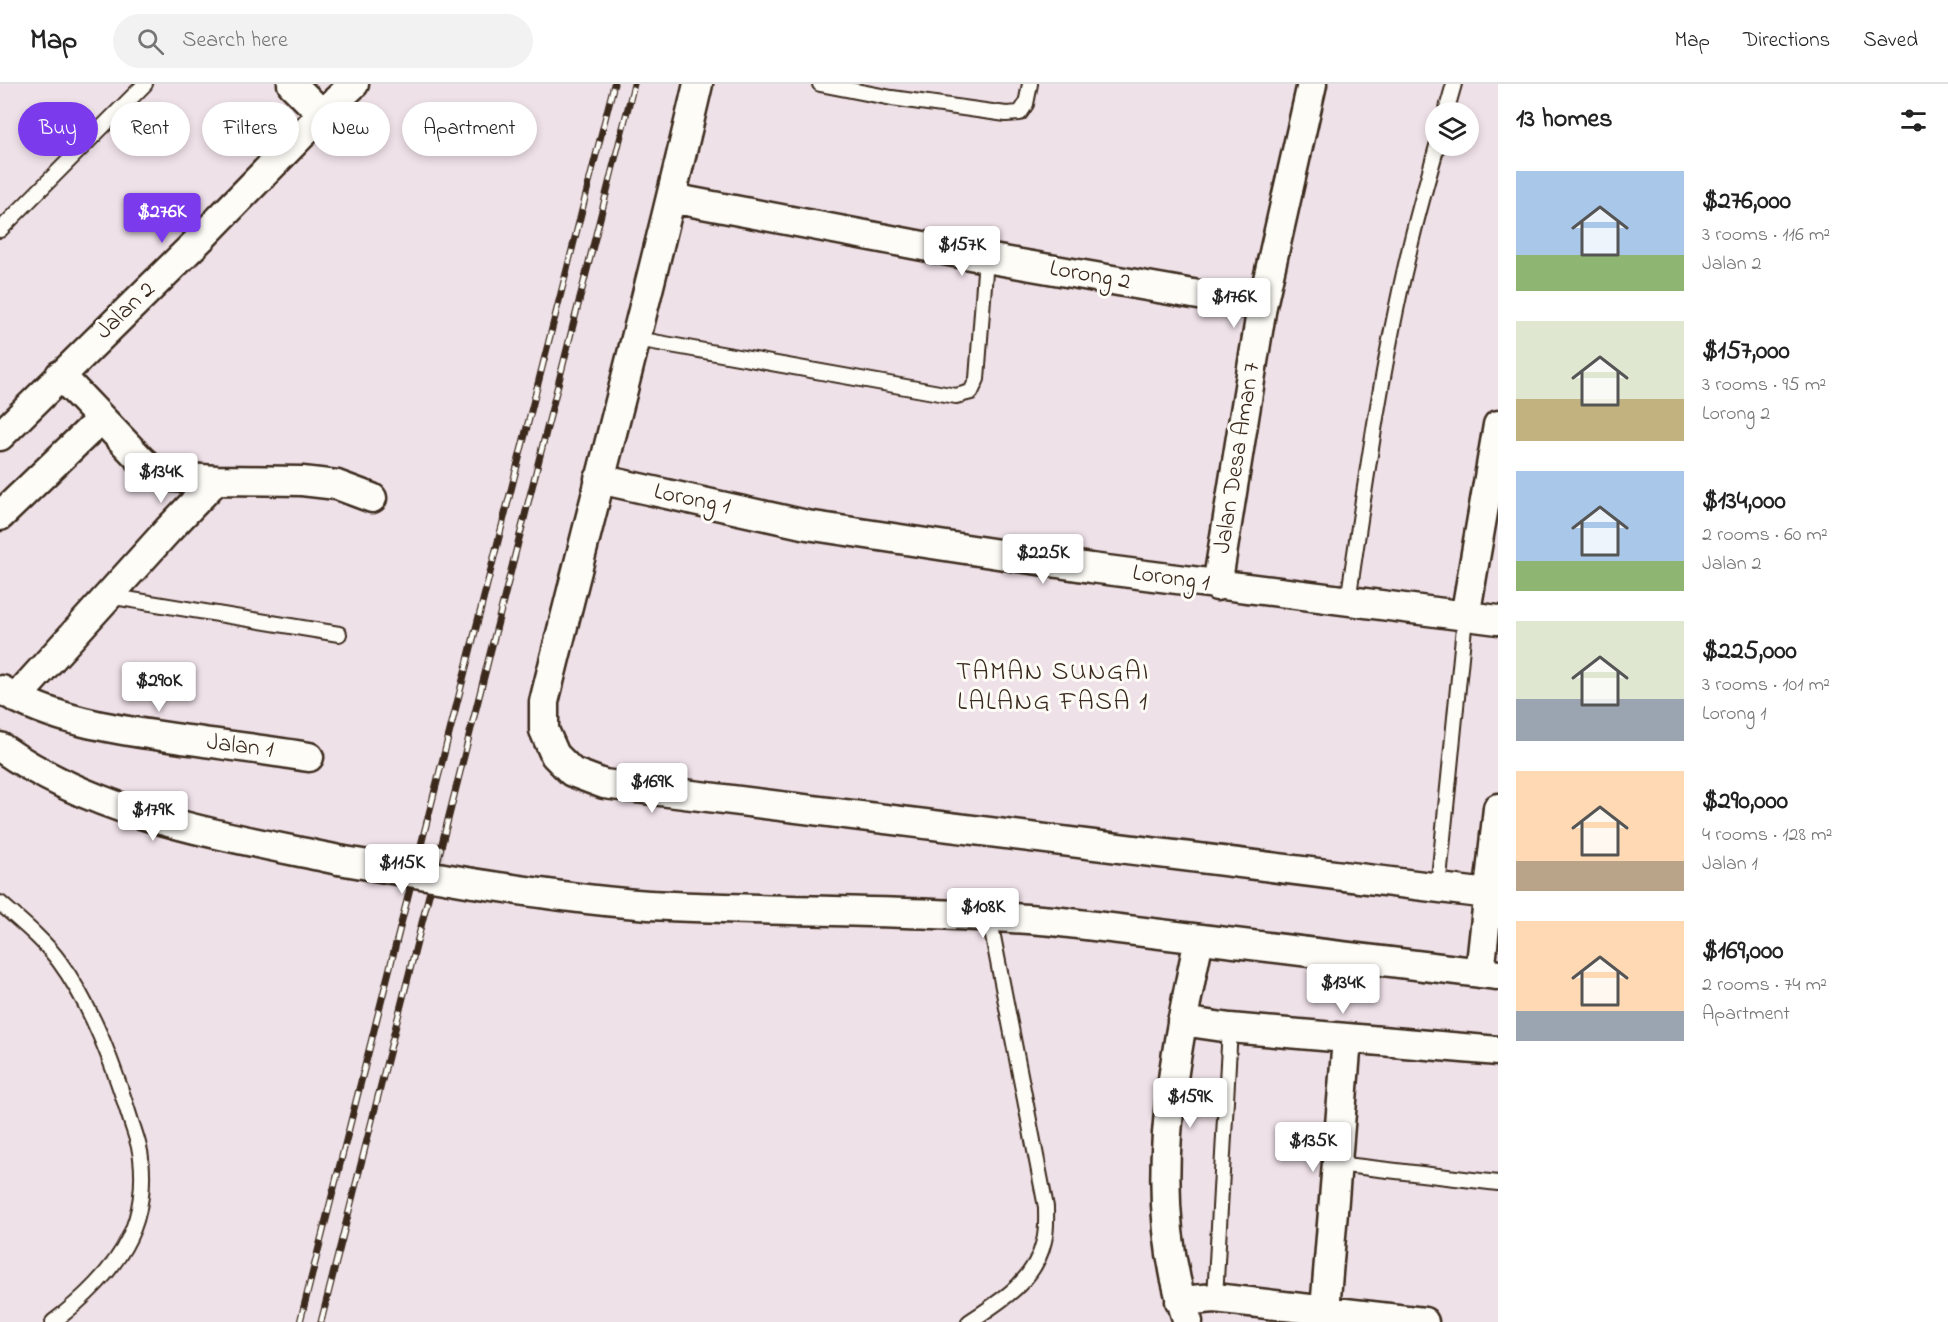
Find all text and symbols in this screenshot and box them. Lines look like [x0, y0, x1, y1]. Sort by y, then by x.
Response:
search box [113, 14, 533, 68]
text: Map [30, 21, 77, 62]
icon: search [134, 25, 167, 58]
text: Search here [182, 25, 288, 57]
text: Map [1674, 26, 1710, 56]
text: Directions [1743, 26, 1830, 56]
text: Saved [1863, 26, 1918, 56]
text: 13 homes [1516, 101, 1612, 139]
chip: Buy [18, 102, 98, 156]
chip: Rent [110, 102, 190, 156]
chip: Filters [202, 102, 299, 156]
chip: New [311, 102, 390, 156]
chip: Apartment [402, 102, 537, 156]
map controls [1425, 102, 1479, 156]
button: layers [1425, 102, 1479, 156]
icon: filters [1897, 104, 1930, 137]
text: $276,000 [1702, 183, 1791, 221]
pin: $276K [120, 193, 204, 244]
icon: home [1564, 195, 1636, 267]
text: $276K [138, 198, 186, 227]
text: 3 rooms · 116 m² [1702, 221, 1830, 250]
pin: $157K [920, 226, 1004, 277]
text: $157K [938, 231, 986, 260]
text: Jalan 2 [1702, 250, 1762, 279]
street label: Lorong 2 [1047, 252, 1133, 300]
street label: Jalan 2 [88, 274, 164, 348]
pin: $176K [1192, 278, 1276, 329]
text: $176K [1211, 283, 1257, 312]
text: $157,000 [1702, 333, 1790, 371]
icon: home [1564, 345, 1636, 417]
street label: Jalan Desa Aman 7 [1206, 360, 1270, 556]
text: 3 rooms · 95 m² [1702, 371, 1826, 400]
text: Lorong 2 [1702, 400, 1770, 429]
pin: $134K [119, 453, 203, 504]
text: $134K [139, 458, 183, 487]
street label: Lorong 1 [650, 475, 734, 525]
text: $134,000 [1702, 483, 1786, 521]
icon: home [1564, 495, 1636, 567]
text: 2 rooms · 60 m² [1702, 521, 1828, 550]
pin: $225K [1001, 534, 1085, 585]
text: $225K [1016, 539, 1070, 568]
text: Jalan 2 [1702, 550, 1762, 579]
street label: Lorong 1 [1130, 556, 1212, 602]
text: $225,000 [1702, 633, 1797, 671]
icon: home [1564, 645, 1636, 717]
district label: TAMAN SUNGAI LALANG FASA 1 [956, 654, 1150, 722]
pin: $290K [117, 662, 201, 713]
text: $290K [136, 667, 182, 696]
text: 3 rooms · 101 m² [1702, 671, 1830, 700]
text: Lorong 1 [1702, 700, 1767, 729]
street label: Jalan 1 [205, 726, 276, 769]
pin: $169K [610, 763, 694, 814]
text: $169K [631, 768, 673, 797]
text: $290,000 [1702, 783, 1788, 821]
pin: $179K [111, 791, 195, 842]
icon: home [1564, 795, 1636, 867]
text: $179K [132, 796, 174, 825]
text: 4 rooms · 128 m² [1702, 821, 1832, 850]
pin: $115K [360, 844, 444, 895]
text: $115K [379, 849, 425, 878]
text: Jalan 1 [1702, 850, 1758, 879]
pin: $108K [941, 888, 1025, 939]
text: $108K [961, 893, 1005, 922]
text: $169,000 [1702, 933, 1783, 971]
icon: home [1564, 945, 1636, 1017]
pin: $134K [1301, 964, 1385, 1015]
text: $134K [1321, 969, 1365, 998]
text: 2 rooms · 74 m² [1702, 971, 1827, 1000]
text: Apartment [1702, 1000, 1790, 1029]
pin: $159K [1148, 1078, 1232, 1129]
text: $159K [1167, 1083, 1213, 1112]
pin: $135K [1271, 1122, 1355, 1173]
text: $135K [1289, 1127, 1337, 1156]

